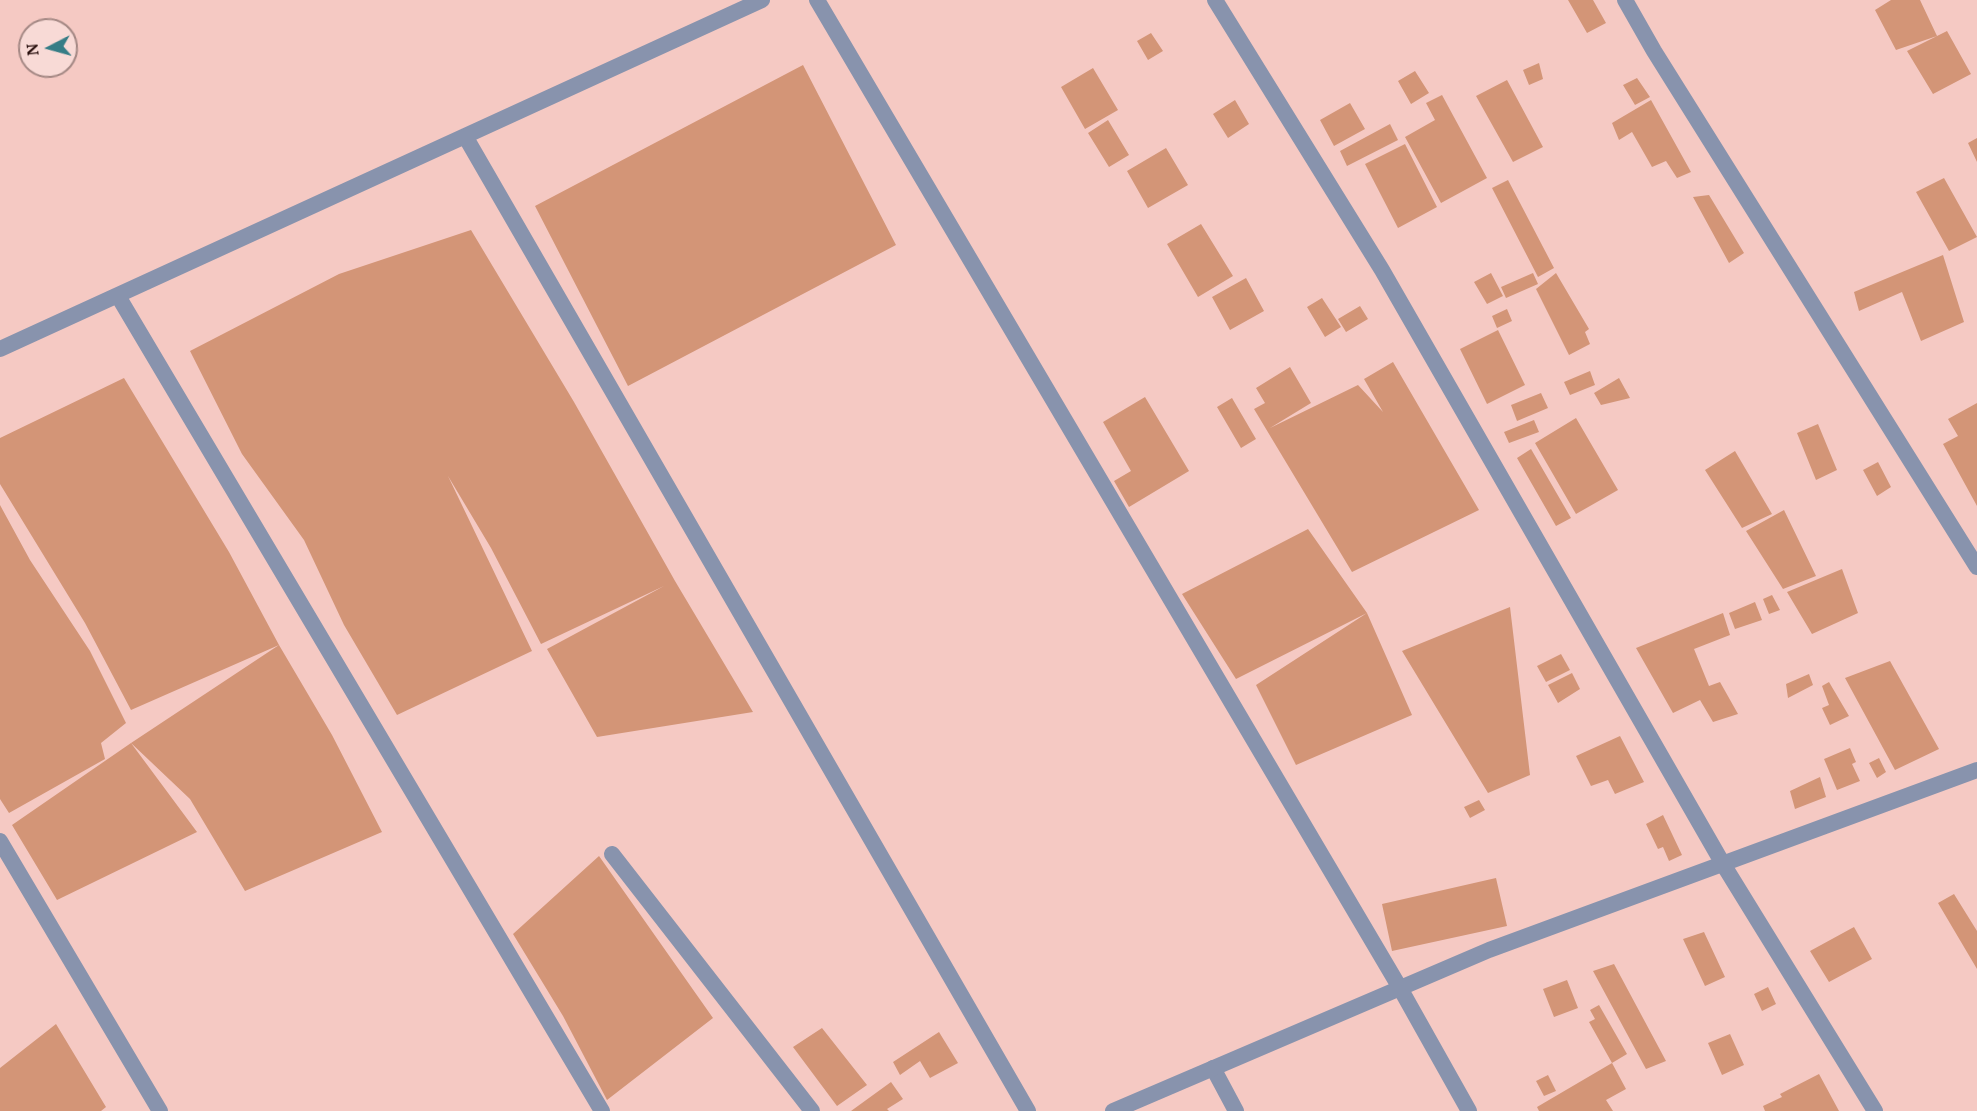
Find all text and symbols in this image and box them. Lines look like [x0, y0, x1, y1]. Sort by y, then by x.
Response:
north arrow [18, 18, 78, 78]
text: N [21, 42, 44, 57]

